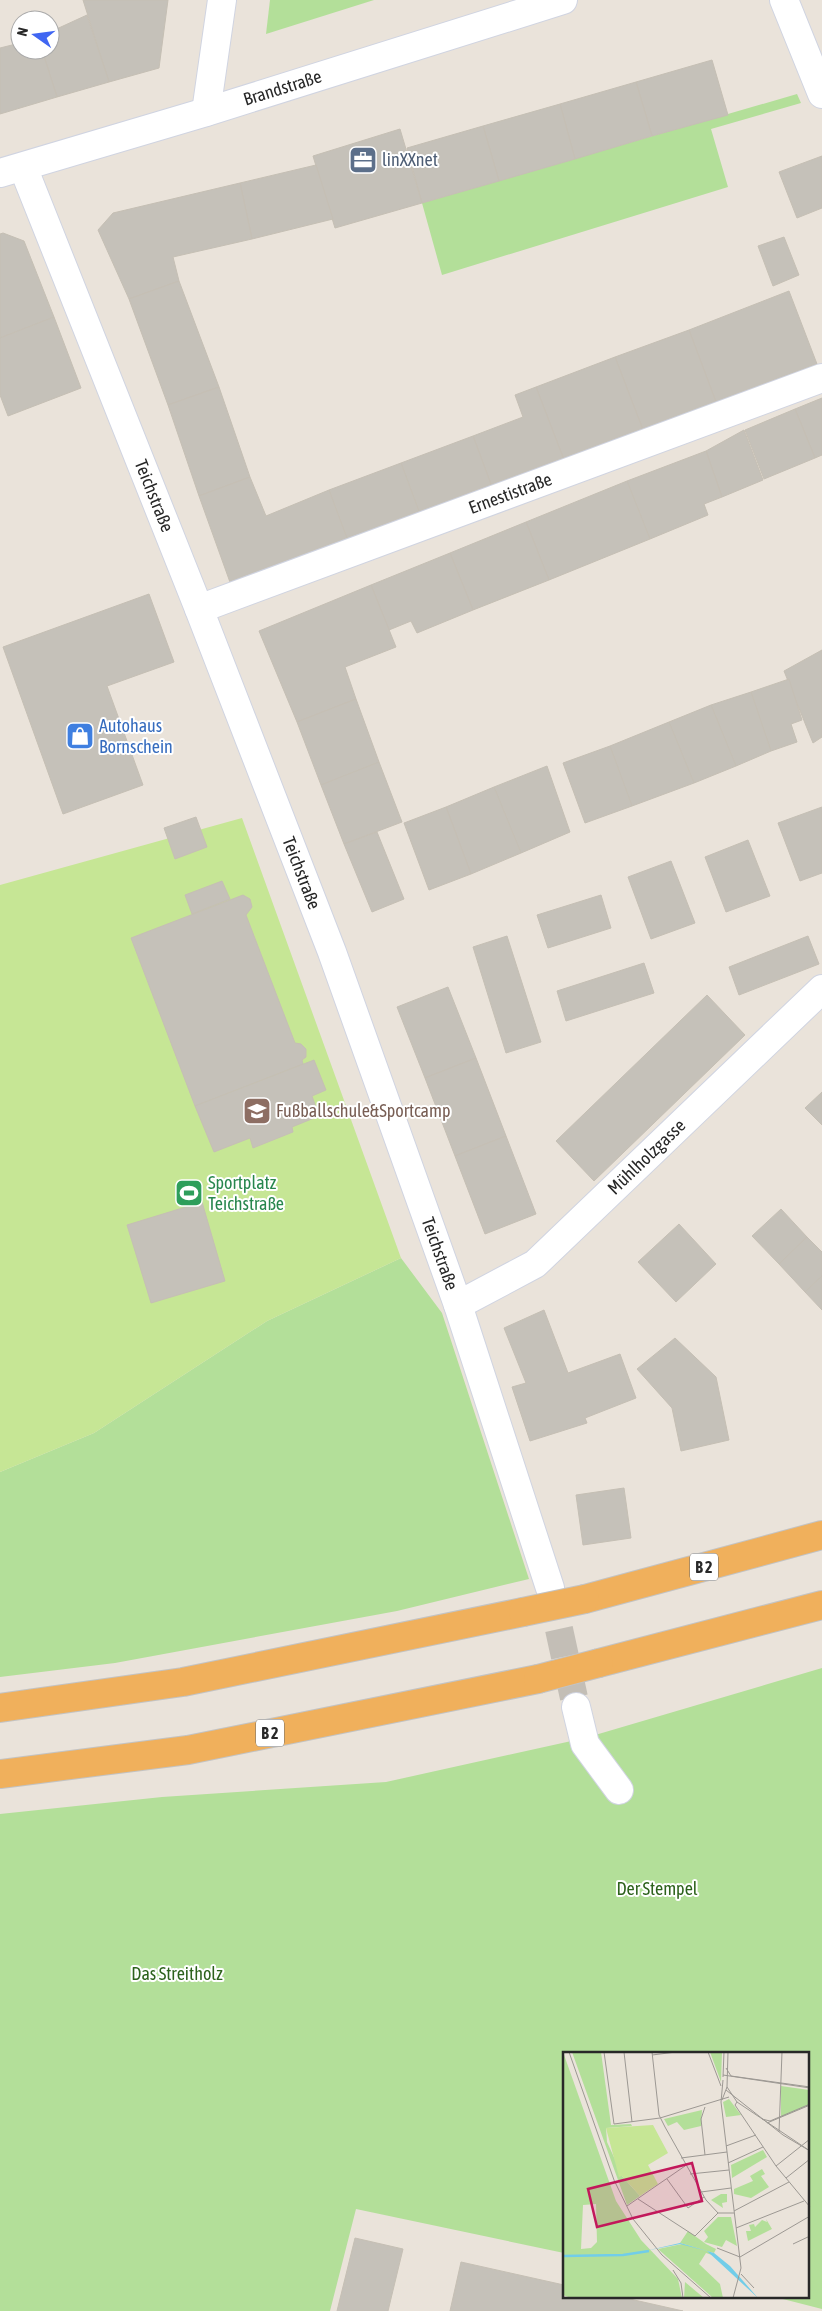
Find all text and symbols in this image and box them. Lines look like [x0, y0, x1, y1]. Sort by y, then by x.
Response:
north arrow [10, 10, 60, 60]
text: N [14, 26, 31, 38]
street label: Brandstraße [241, 65, 324, 110]
office icon: linXXnet [348, 145, 378, 175]
place label: linXXnet [382, 149, 438, 170]
street label: Teichstraße [131, 456, 178, 535]
street label: Ernestistraße [466, 468, 555, 518]
place label: Autohaus Bornschein [99, 715, 173, 757]
shop icon: Autohaus Bornschein [65, 721, 95, 751]
street label: Teichstraße [278, 834, 325, 912]
school or university icon: Fußballschule&Sportcamp [242, 1096, 272, 1126]
place label: Fußballschule&Sportcamp [276, 1100, 450, 1121]
street label: Mühlholzgasse [603, 1115, 690, 1199]
place label: Sportplatz Teichstraße [208, 1172, 284, 1214]
sports icon: Sportplatz Teichstraße [174, 1178, 204, 1208]
street label: Teichstraße [417, 1214, 463, 1293]
road number: B 2 [690, 1554, 718, 1580]
road number: B 2 [256, 1720, 284, 1746]
park label: Der Stempel [616, 1878, 698, 1899]
park label: Das Streitholz [131, 1963, 223, 1984]
inset map [563, 2052, 810, 2298]

